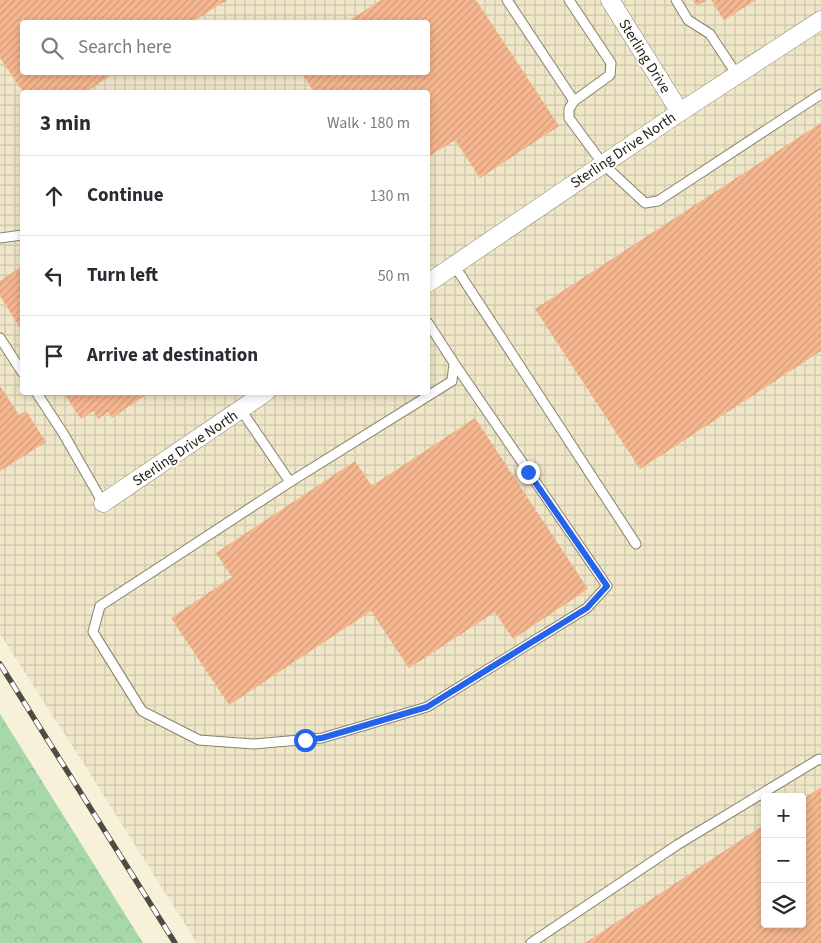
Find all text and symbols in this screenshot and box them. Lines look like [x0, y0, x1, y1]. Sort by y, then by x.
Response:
street label: Sterling Drive [613, 15, 676, 97]
search box [20, 20, 430, 75]
icon: search [38, 34, 66, 62]
text: Search here [78, 34, 172, 61]
street label: Sterling Drive North [566, 107, 680, 194]
text: 3 min [40, 108, 91, 138]
text: Walk · 180 m [327, 112, 410, 134]
icon: ahead [40, 182, 68, 210]
text: Continue [87, 182, 164, 209]
text: 130 m [370, 185, 410, 207]
icon: left [40, 262, 68, 290]
text: Turn left [87, 262, 158, 289]
text: 50 m [378, 265, 410, 287]
icon: arrive [40, 342, 68, 370]
text: Arrive at destination [87, 342, 258, 369]
street label: Sterling Drive North [128, 405, 242, 492]
route end [517, 461, 540, 484]
route start [294, 729, 317, 752]
map controls [761, 793, 806, 928]
button: + [761, 793, 806, 838]
button: − [761, 838, 806, 883]
button: layers [761, 883, 806, 928]

